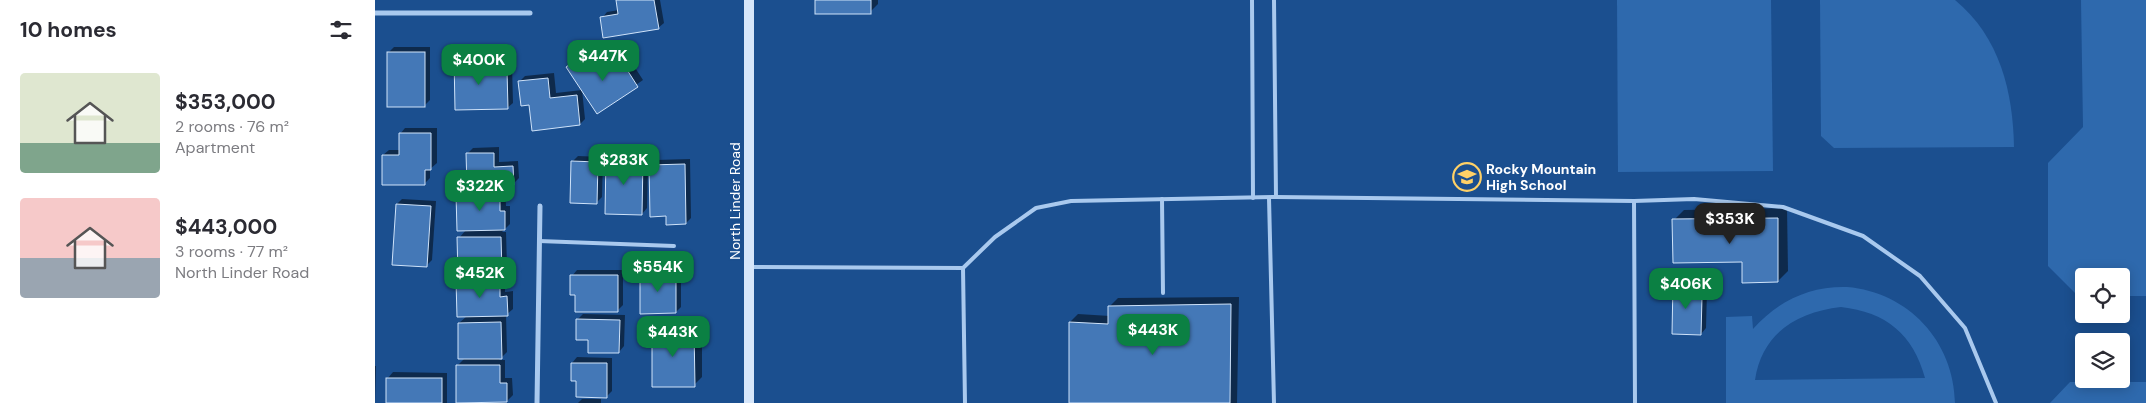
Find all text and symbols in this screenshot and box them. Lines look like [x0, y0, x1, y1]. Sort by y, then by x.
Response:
text: 10 homes [20, 16, 117, 44]
icon: filters [327, 16, 355, 44]
pin: $447K [568, 39, 638, 82]
pin: $400K [444, 44, 514, 86]
text: $447K [578, 45, 628, 66]
text: $400K [452, 49, 506, 70]
text: $353,000 [175, 88, 276, 116]
icon: home [60, 93, 120, 153]
text: 2 rooms · 76 m² [175, 116, 289, 137]
text: Apartment [175, 137, 255, 158]
street label: North Linder Road [726, 142, 744, 260]
pin: $283K [589, 144, 659, 186]
text: $283K [599, 149, 649, 170]
place label: Rocky Mountain High School [1486, 160, 1596, 194]
school or university icon: Rocky Mountain High School [1452, 162, 1482, 192]
pin: $322K [445, 170, 515, 212]
text: $322K [456, 175, 504, 196]
pin: $353K [1695, 202, 1765, 245]
text: $353K [1705, 208, 1755, 229]
text: $443,000 [175, 213, 277, 241]
icon: home [60, 218, 120, 278]
text: 3 rooms · 77 m² [175, 241, 288, 262]
pin: $554K [623, 250, 693, 293]
pin: $452K [445, 256, 515, 299]
text: $554K [633, 256, 683, 277]
text: North Linder Road [175, 262, 309, 283]
text: $452K [455, 262, 505, 283]
pin: $406K [1651, 268, 1721, 310]
map controls [2075, 268, 2130, 388]
button: locate [2075, 268, 2130, 323]
text: $406K [1660, 273, 1712, 294]
pin: $443K [1118, 314, 1188, 356]
pin: $443K [638, 316, 708, 358]
text: $443K [1128, 319, 1178, 340]
text: $443K [648, 321, 698, 342]
button: layers [2075, 333, 2130, 388]

